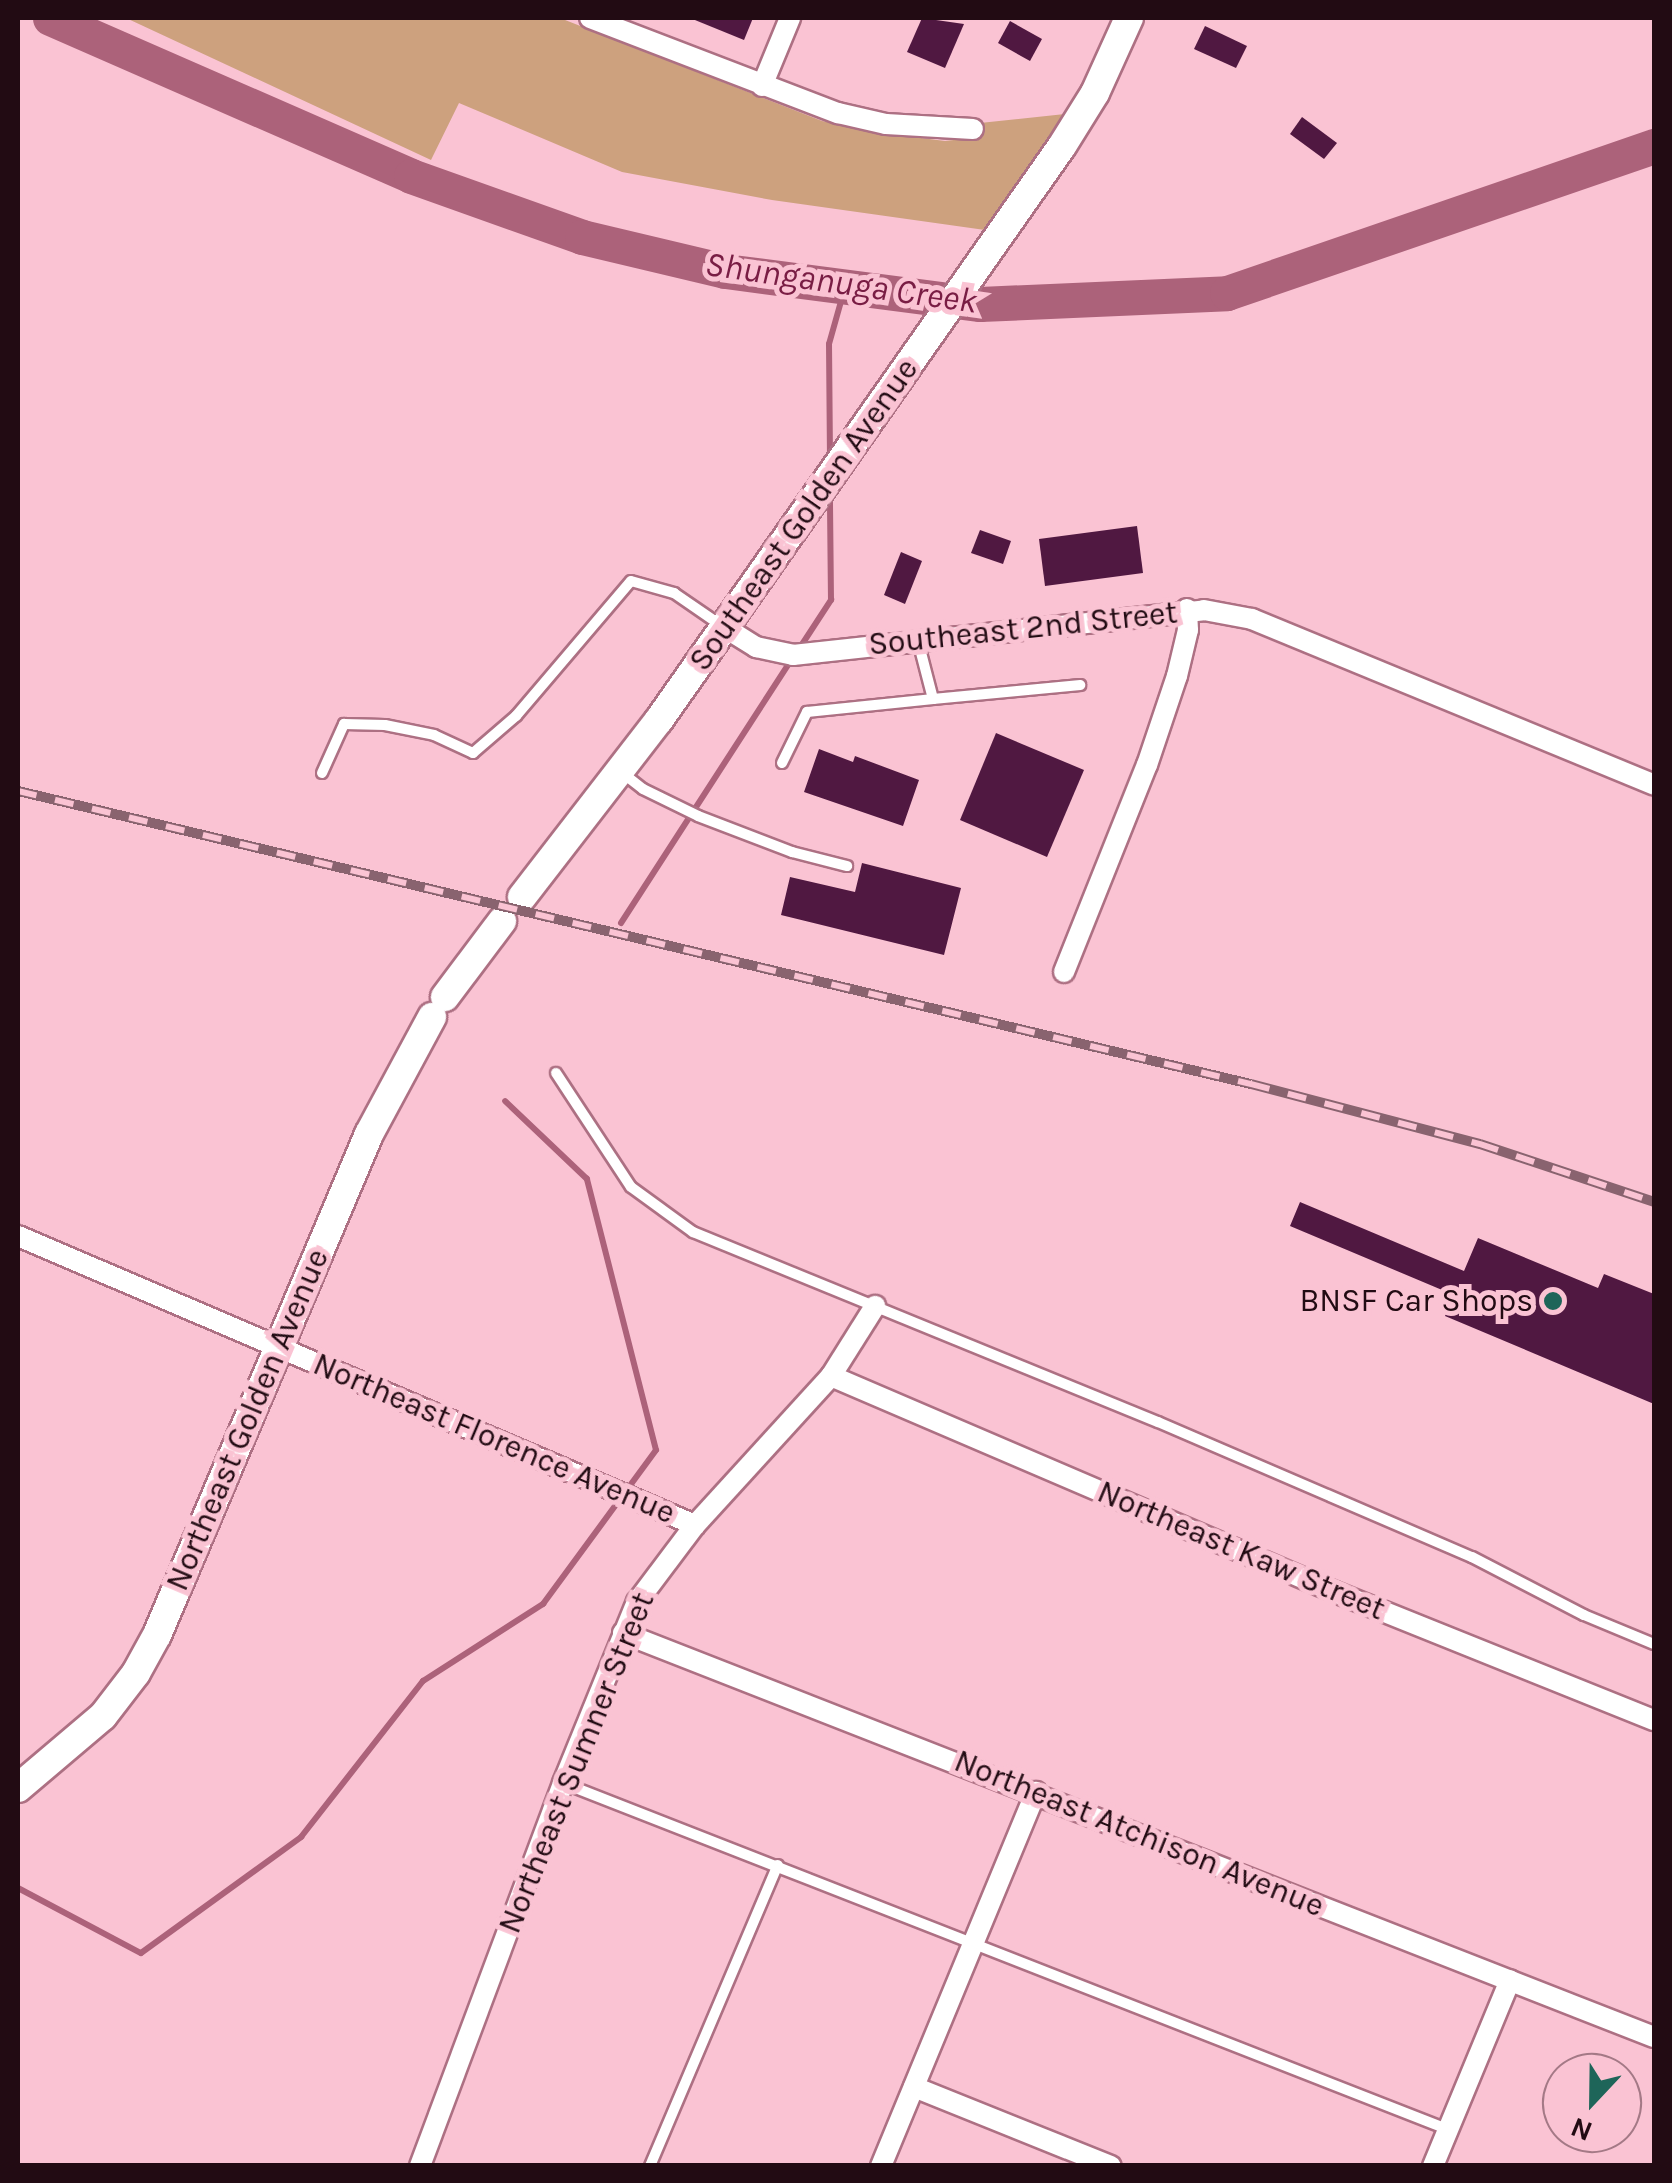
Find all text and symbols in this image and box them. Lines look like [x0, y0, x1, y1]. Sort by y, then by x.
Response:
water label: Shunganuga Creek [702, 243, 980, 323]
street label: Southeast Golden Avenue [681, 351, 927, 679]
street label: Southeast 2nd Street [867, 594, 1179, 664]
street label: Northeast Golden Avenue [159, 1243, 337, 1597]
place label: BNSF Car Shops [1299, 1282, 1533, 1320]
marker: BNSF Car Shops [1542, 1290, 1564, 1312]
street label: Northeast Florence Avenue [307, 1345, 681, 1533]
street label: Northeast Kaw Street [1092, 1473, 1390, 1629]
street label: Northeast Sumner Street [491, 1587, 663, 1939]
street label: Northeast Atchison Avenue [949, 1742, 1329, 1926]
north arrow [1542, 2053, 1642, 2153]
text: N [1566, 2110, 1597, 2148]

